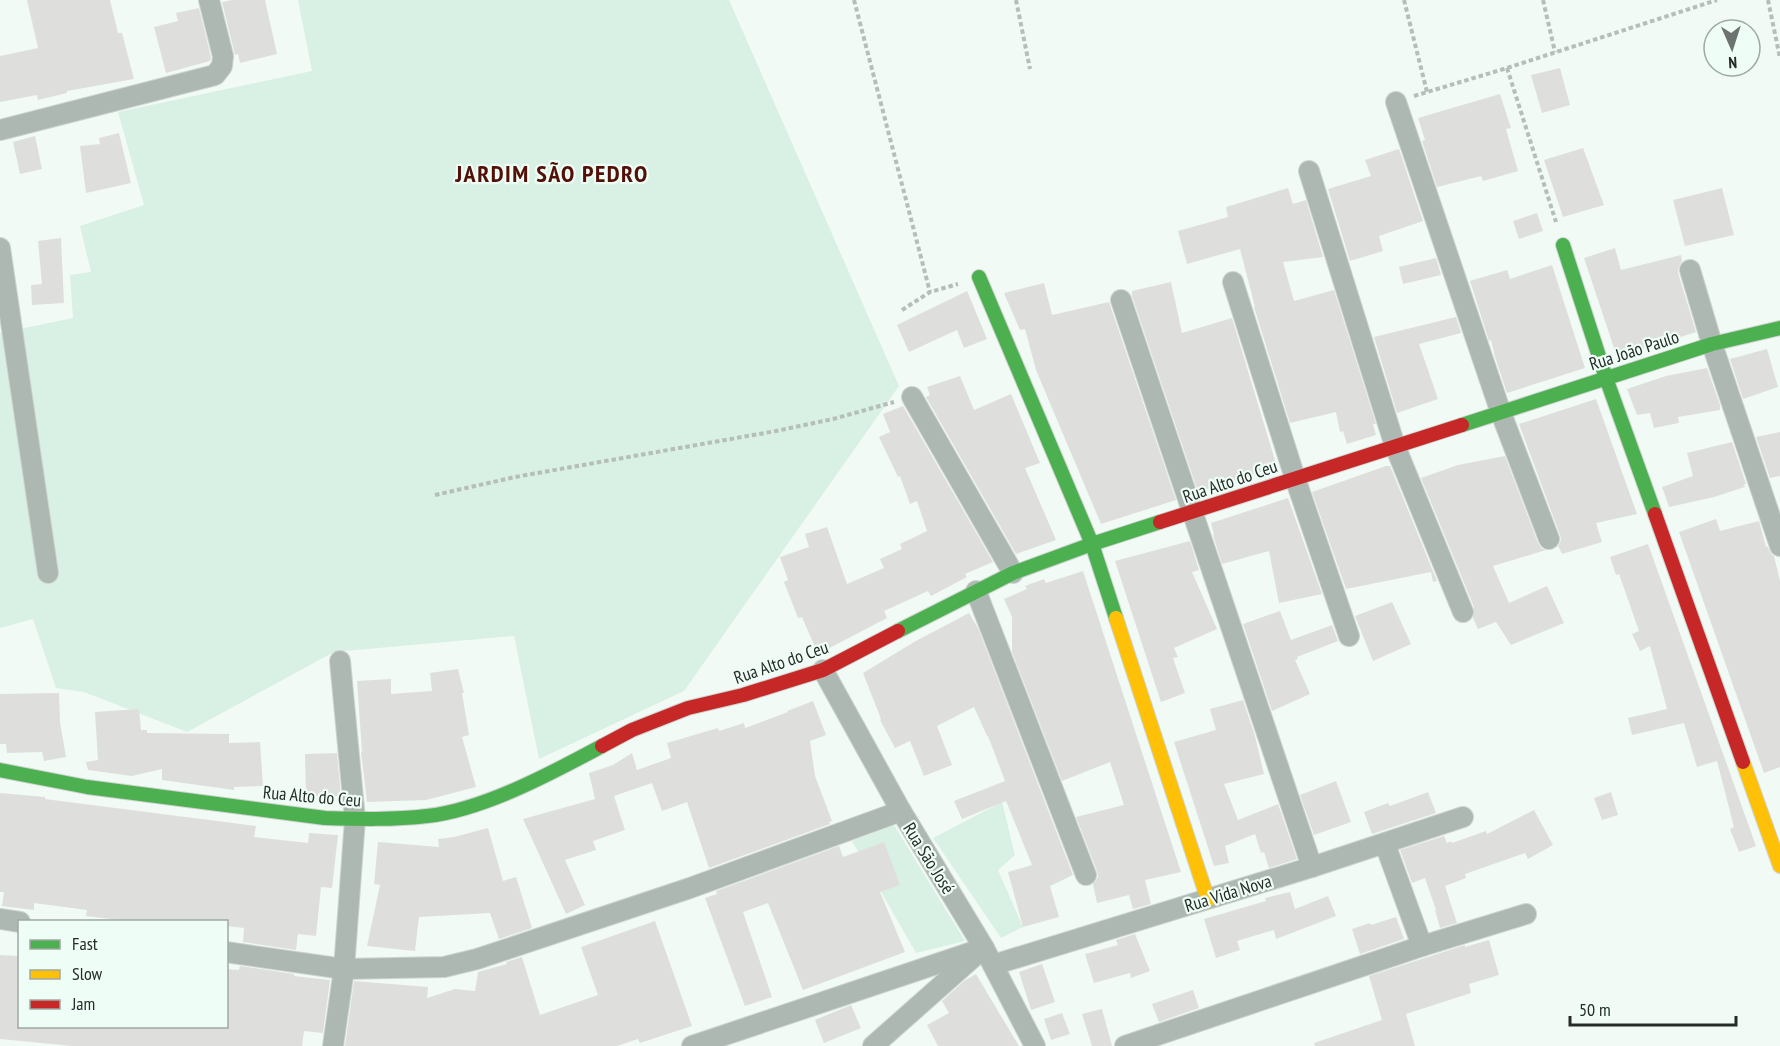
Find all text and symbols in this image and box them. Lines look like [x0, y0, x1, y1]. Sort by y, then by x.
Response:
north arrow [1702, 18, 1762, 78]
text: N [1728, 53, 1738, 73]
district label: JARDIM SÃO PEDRO [454, 158, 649, 189]
street label: Rua João Paulo [1586, 325, 1682, 375]
street label: Rua Alto do Ceu [1180, 454, 1280, 508]
street label: Rua Alto do Ceu [731, 635, 831, 689]
street label: Rua Alto do Ceu [262, 780, 362, 812]
street label: Rua São José [898, 818, 960, 898]
street label: Rua Vida Nova [1182, 869, 1274, 917]
legend [18, 920, 228, 1028]
text: Fast [72, 932, 98, 955]
text: Slow [72, 962, 103, 985]
scale bar [1570, 989, 1736, 1027]
text: Jam [71, 992, 95, 1015]
text: 50 m [1579, 998, 1611, 1021]

